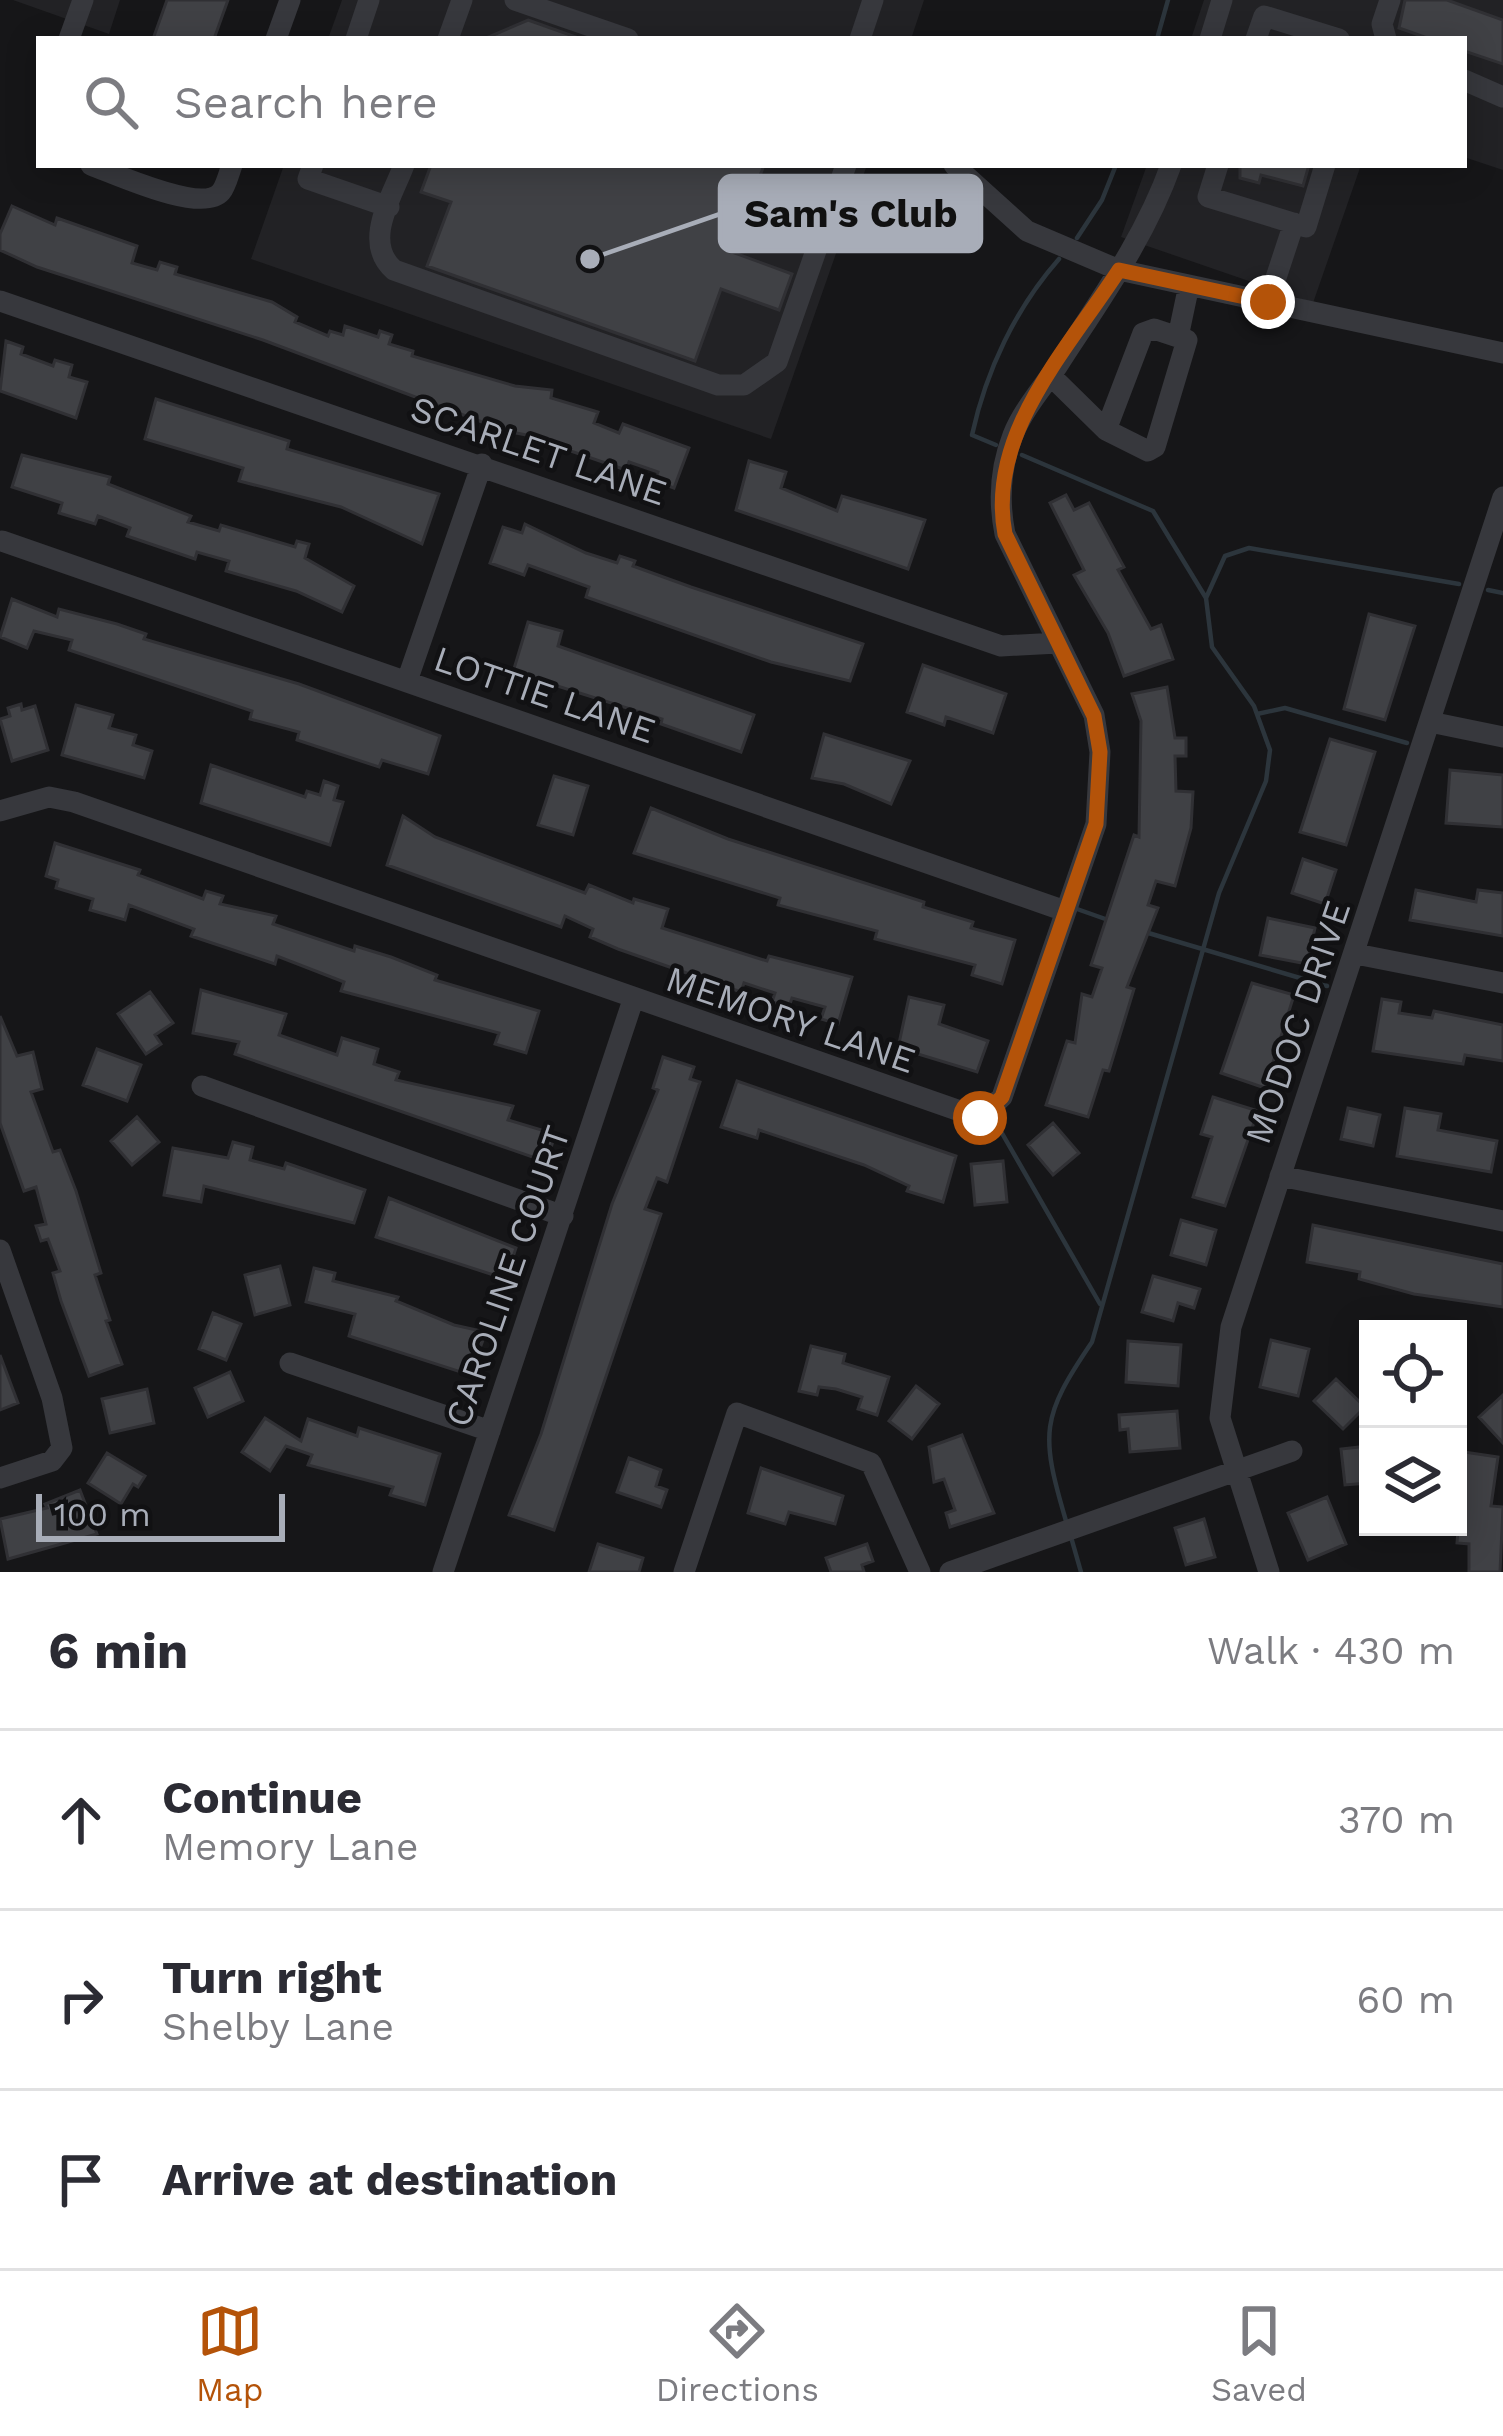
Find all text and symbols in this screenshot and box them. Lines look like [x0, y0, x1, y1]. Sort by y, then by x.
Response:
search box [36, 36, 1467, 168]
icon: search [78, 69, 144, 135]
text: Search here [174, 76, 438, 129]
callout: Sam's Club [720, 176, 981, 251]
text: Sam's Club [744, 191, 958, 236]
route end [1241, 275, 1295, 329]
street label: SCARLET LANE [405, 388, 672, 514]
street label: LOTTIE LANE [429, 638, 661, 752]
street label: MODOC DRIVE [1237, 895, 1359, 1149]
street label: MEMORY LANE [661, 958, 921, 1082]
route start [953, 1091, 1007, 1145]
street label: CAROLINE COURT [437, 1121, 579, 1432]
map controls [1359, 1320, 1467, 1536]
button: locate [1359, 1320, 1467, 1428]
button: layers [1359, 1428, 1467, 1536]
scale bar [36, 1488, 285, 1541]
text: 100 m [54, 1495, 151, 1534]
text: 6 min [48, 1621, 188, 1680]
text: Walk · 430 m [1207, 1628, 1455, 1673]
text: Continue [162, 1771, 362, 1824]
icon: ahead [48, 1787, 114, 1853]
text: 370 m [1338, 1797, 1455, 1842]
text: Memory Lane [162, 1824, 418, 1869]
text: Turn right [162, 1951, 382, 2004]
icon: right [48, 1967, 114, 2033]
text: 60 m [1357, 1977, 1455, 2022]
text: Shelby Lane [162, 2004, 394, 2049]
icon: arrive [48, 2147, 114, 2213]
text: Arrive at destination [162, 2153, 617, 2206]
tab: Map [196, 2298, 263, 2409]
tab: Directions [656, 2298, 819, 2409]
tab: Saved [1211, 2298, 1307, 2409]

